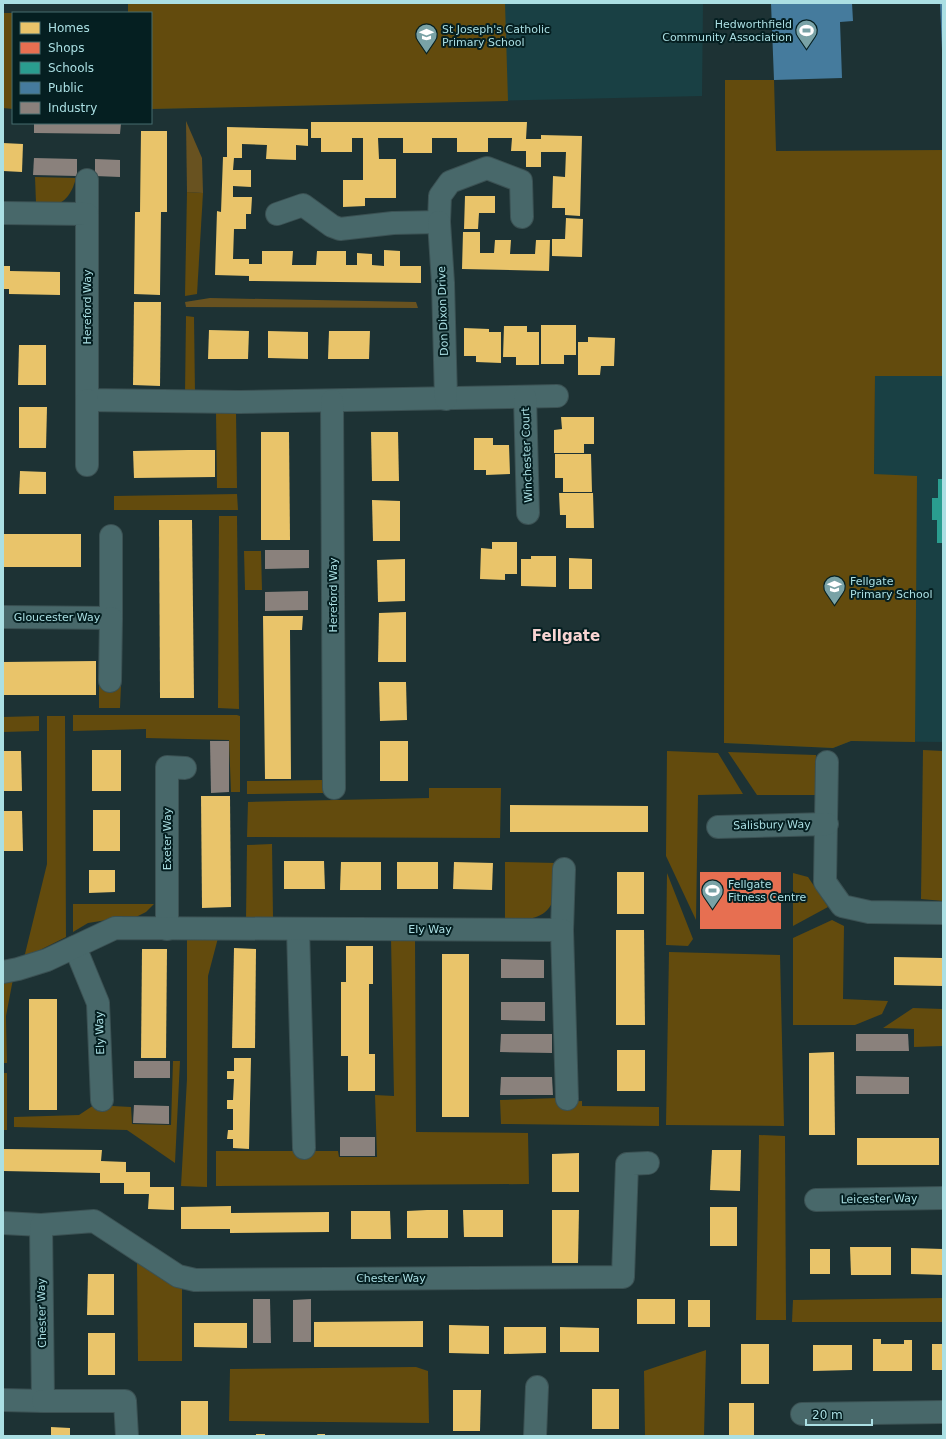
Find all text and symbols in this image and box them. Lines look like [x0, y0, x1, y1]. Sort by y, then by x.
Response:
legend [12, 12, 152, 124]
sports icon: Hedworthfield Community Association [794, 17, 820, 50]
place label: Hedworthfield Community Association [662, 18, 792, 44]
text: Homes [48, 21, 90, 35]
school or university icon: St Joseph's Catholic Primary School [414, 22, 440, 55]
place label: St Joseph's Catholic Primary School [442, 23, 550, 49]
text: Shops [48, 41, 84, 55]
text: Schools [48, 61, 94, 75]
text: Public [48, 81, 84, 95]
text: Industry [48, 101, 97, 115]
street label: Don Dixon Drive [435, 266, 451, 356]
street label: Hereford Way [81, 269, 94, 344]
street label: Winchester Court [519, 406, 535, 503]
street label: Hereford Way [327, 557, 340, 632]
school or university icon: Fellgate Primary School [821, 574, 847, 607]
place label: Fellgate Primary School [850, 575, 933, 601]
street label: Gloucester Way [14, 611, 101, 624]
district label: Fellgate [532, 627, 600, 645]
street label: Exeter Way [161, 807, 174, 870]
street label: Salisbury Way [733, 818, 811, 832]
sports icon: Fellgate Fitness Centre [700, 877, 726, 910]
place label: Fellgate Fitness Centre [728, 878, 807, 904]
street label: Ely Way [408, 923, 452, 936]
street label: Ely Way [93, 1011, 107, 1055]
street label: Leicester Way [840, 1192, 918, 1206]
street label: Chester Way [356, 1272, 426, 1285]
street label: Chester Way [35, 1278, 49, 1348]
scale bar [806, 1401, 872, 1427]
text: 20 m [812, 1408, 843, 1422]

